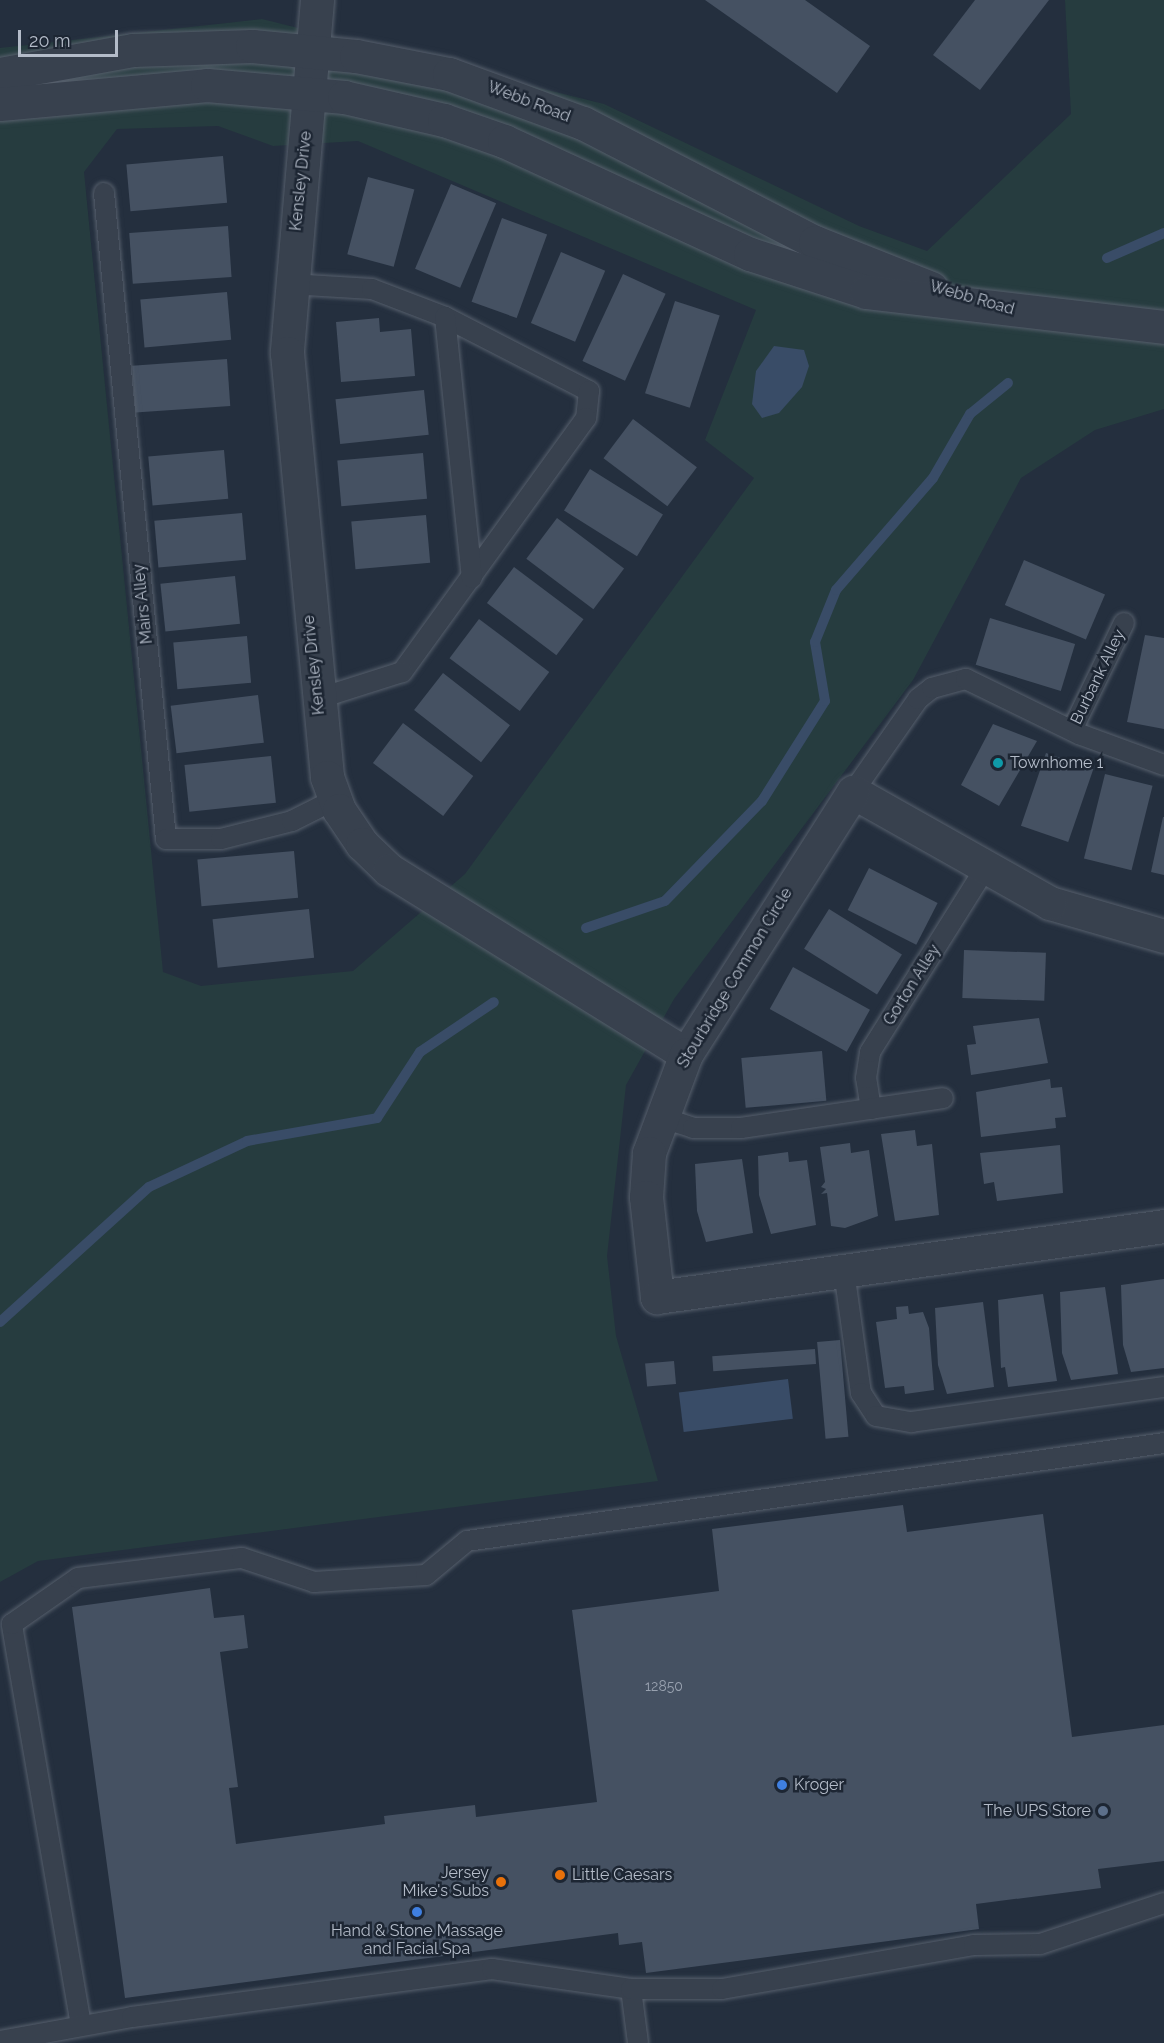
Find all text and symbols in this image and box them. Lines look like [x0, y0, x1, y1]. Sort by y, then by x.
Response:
scale bar [21, 18, 122, 56]
text: 20 m [29, 30, 71, 51]
street label: Webb Road [485, 77, 573, 127]
street label: Kensley Drive [286, 130, 316, 232]
street label: Webb Road [927, 277, 1017, 319]
street label: Mairs Alley [129, 563, 157, 645]
street label: Kensley Drive [299, 614, 329, 716]
street label: Burbank Alley [1067, 626, 1129, 728]
place label: Townhome 1 [1010, 753, 1103, 773]
marker: Townhome 1 [991, 756, 1005, 770]
street label: Stourbridge Common Circle [673, 884, 797, 1072]
street label: Gorton Alley [879, 941, 945, 1029]
house number: 12850 [645, 1678, 683, 1694]
place label: Kroger [794, 1775, 844, 1795]
marker: Kroger [775, 1778, 789, 1792]
place label: The UPS Store [984, 1801, 1091, 1821]
marker: The UPS Store [1096, 1804, 1110, 1818]
place label: Jersey Mike's Subs [403, 1863, 489, 1901]
place label: Little Caesars [572, 1865, 672, 1885]
marker: Little Caesars [553, 1868, 567, 1882]
marker: Jersey Mike's Subs [494, 1875, 508, 1889]
marker: Hand & Stone Massage and Facial Spa [410, 1905, 424, 1919]
place label: Hand & Stone Massage and Facial Spa [331, 1921, 503, 1959]

